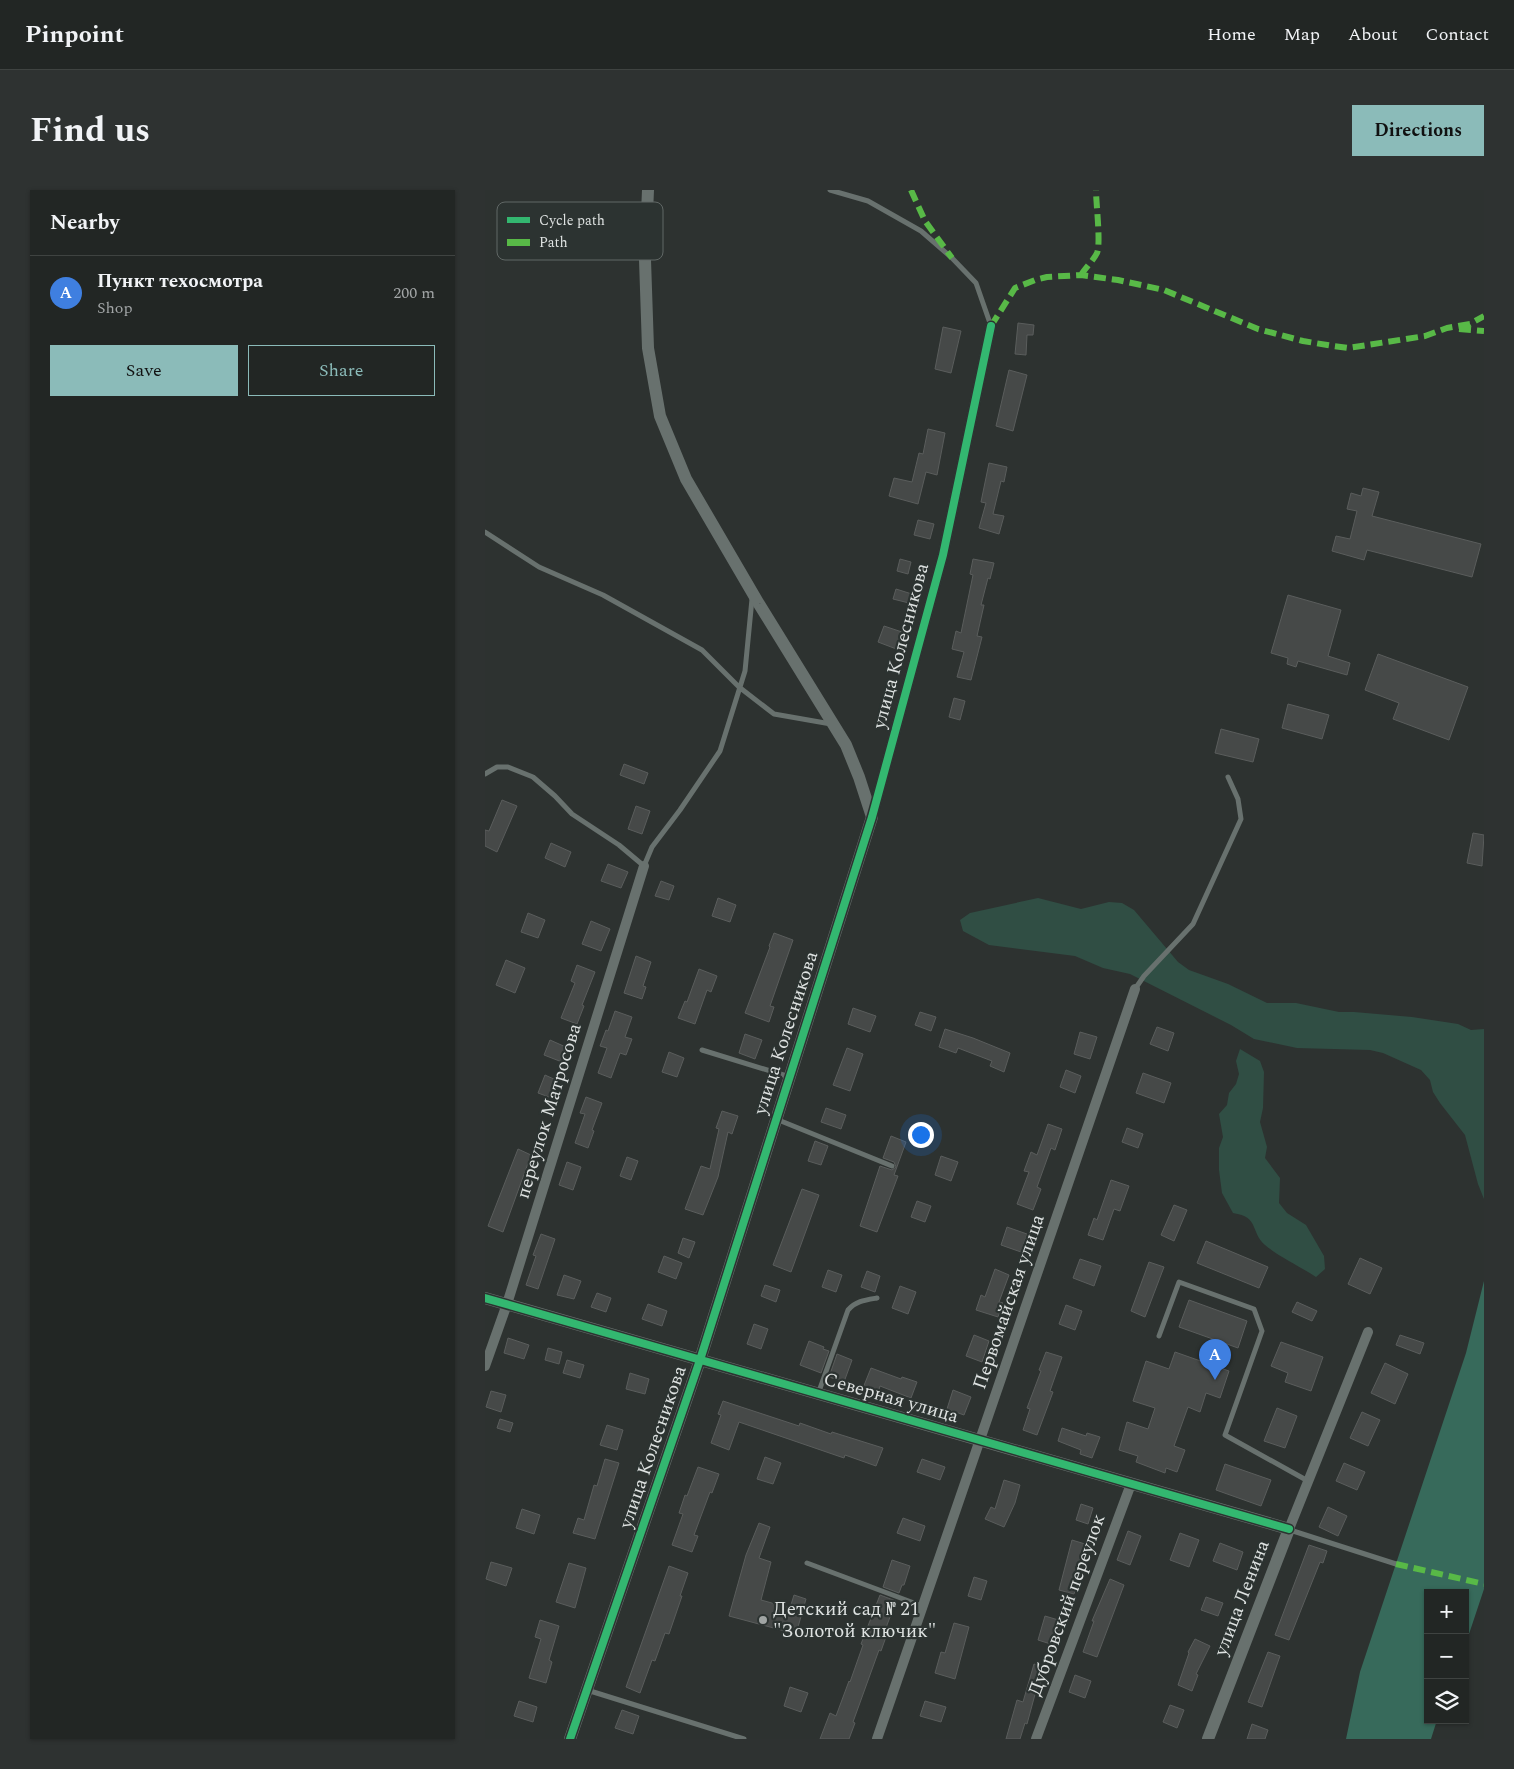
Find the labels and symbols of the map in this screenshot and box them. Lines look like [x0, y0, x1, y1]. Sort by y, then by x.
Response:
legend [497, 202, 663, 260]
text: Cycle path [539, 210, 605, 231]
text: Path [539, 232, 568, 253]
street label: улица Колесникова [865, 559, 937, 733]
street label: улица Колесникова [746, 947, 826, 1120]
street label: переулок Матросова [509, 1019, 590, 1202]
your location [908, 1122, 934, 1148]
street label: Первомайская улица [965, 1210, 1053, 1393]
pin: A [1199, 1339, 1231, 1380]
street label: улица Колесникова [611, 1361, 695, 1533]
street label: Северная улица [820, 1365, 963, 1431]
street label: Дубровский переулок [1021, 1510, 1114, 1700]
street label: улица Ленина [1206, 1535, 1278, 1661]
place label: Детский сад № 21 "Золотой ключик" [773, 1595, 936, 1646]
marker: Детский сад № 21 "Золотой ключик" [757, 1614, 769, 1626]

